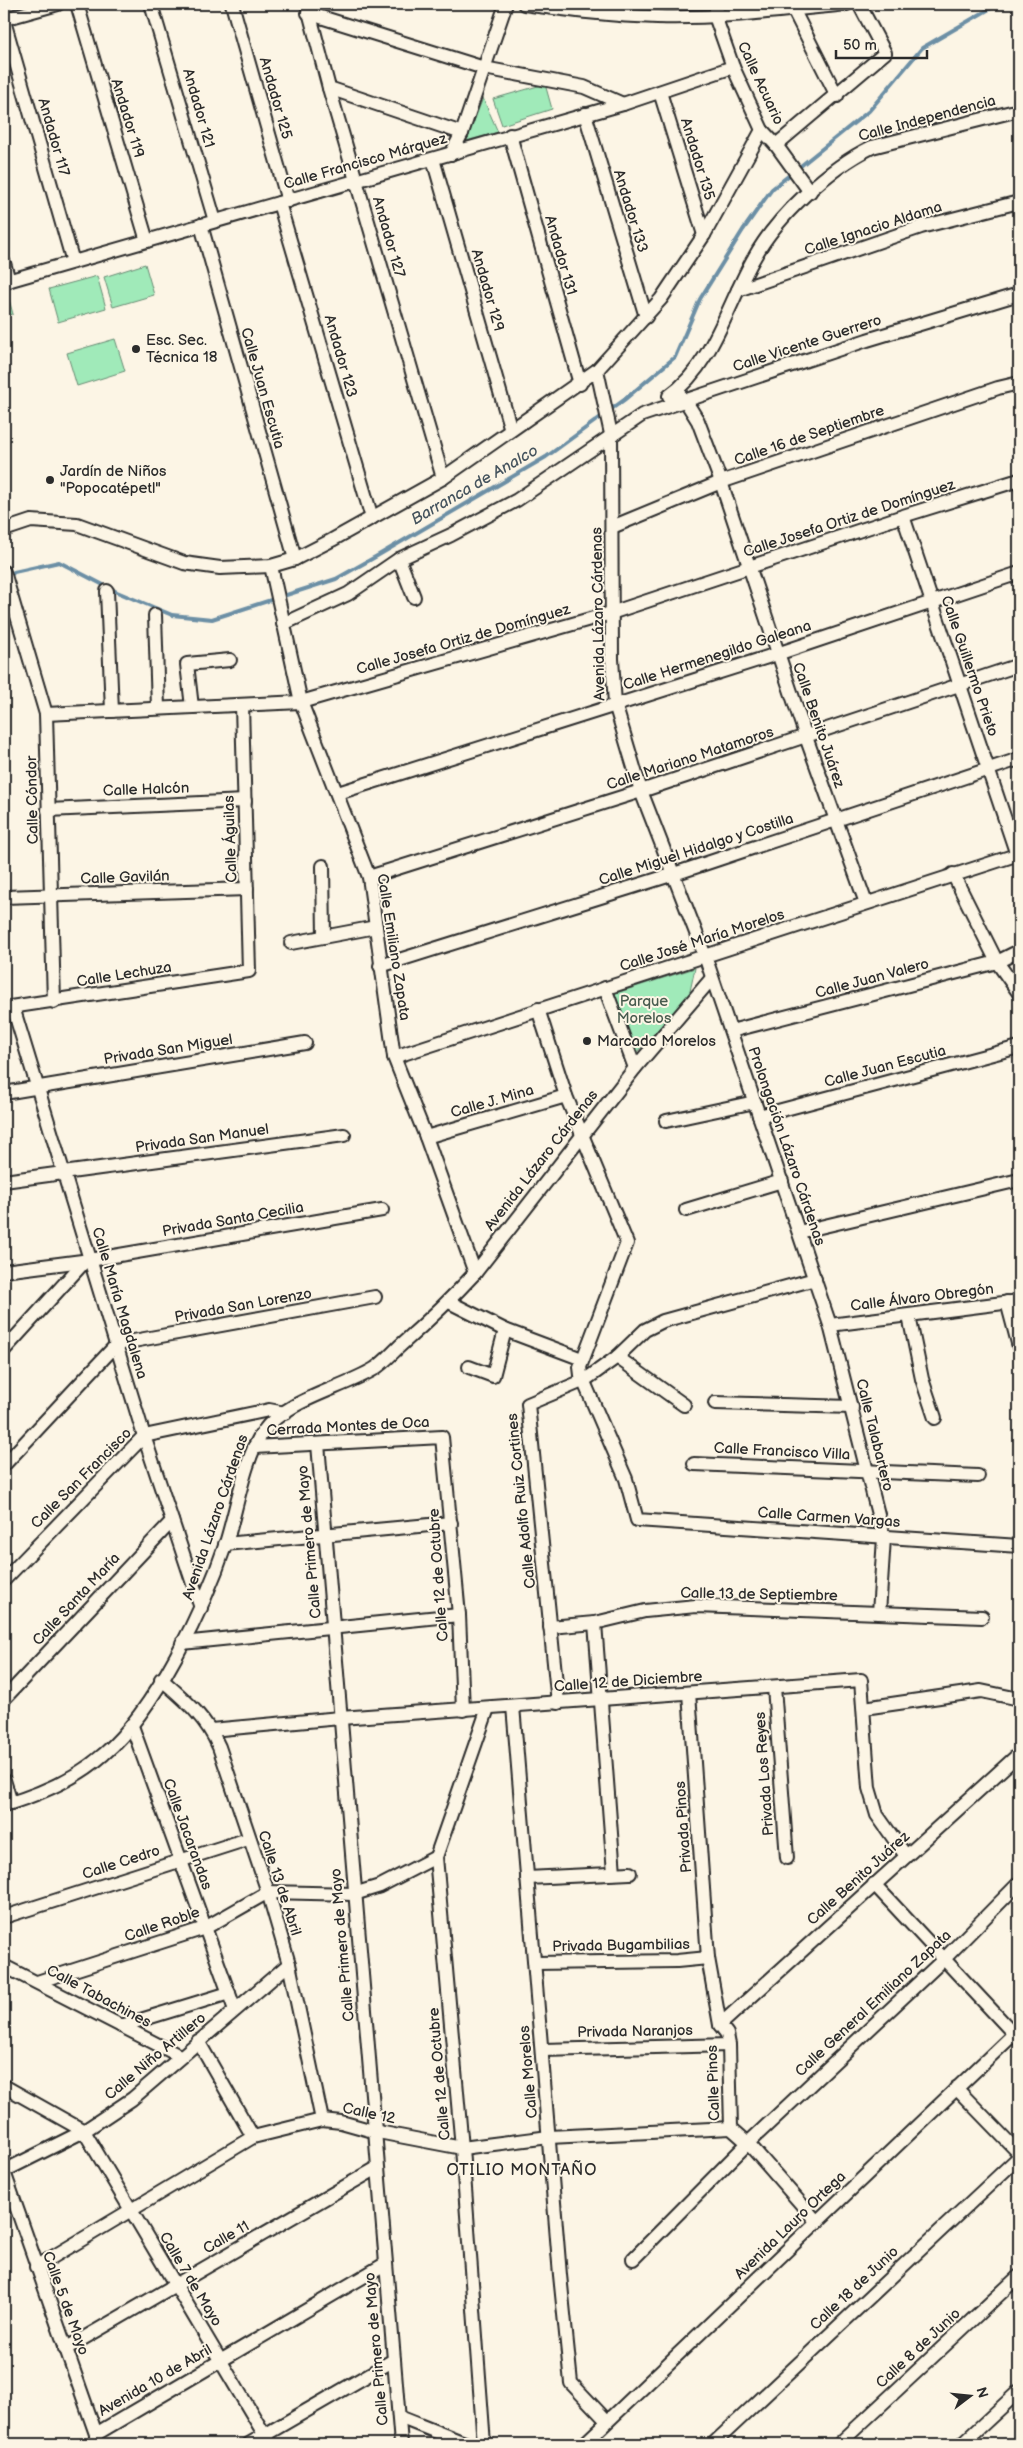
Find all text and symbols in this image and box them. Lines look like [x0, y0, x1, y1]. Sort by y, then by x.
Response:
scale bar [836, 28, 927, 60]
text: 50 m [843, 36, 877, 55]
street label: Calle Acuario [733, 38, 788, 128]
street label: Andador 125 [255, 55, 296, 141]
street label: Andador 121 [178, 66, 219, 150]
street label: Andador 119 [107, 76, 149, 160]
street label: Calle Independencia [856, 91, 998, 146]
street label: Andador 117 [33, 96, 74, 179]
street label: Andador 135 [676, 116, 719, 203]
street label: Calle Francisco Márquez [281, 129, 450, 194]
street label: Andador 133 [609, 167, 652, 255]
street label: Andador 127 [368, 194, 409, 280]
street label: Calle Ignacio Aldama [802, 197, 944, 260]
street label: Andador 131 [540, 213, 581, 297]
street label: Andador 129 [467, 247, 508, 333]
street label: Calle Vicente Guerrero [731, 310, 884, 376]
street label: Andador 123 [320, 313, 361, 400]
street label: Calle Juan Escutia [236, 325, 289, 451]
place label: Esc. Sec. Técnica 18 [146, 331, 218, 367]
marker: Esc. Sec. Técnica 18 [130, 343, 142, 355]
street label: Calle 16 de Septiembre [732, 401, 887, 470]
water label: Barranca de Analco [408, 441, 542, 529]
place label: Jardín de Niños "Popocatépetl" [60, 462, 167, 498]
marker: Jardín de Niños "Popocatépetl" [44, 474, 56, 486]
street label: Calle Josefa Ortiz de Domínguez [741, 475, 958, 562]
street label: Avenida Lázaro Cárdenas [587, 526, 610, 701]
street label: Calle Guillermo Prieto [937, 593, 1003, 739]
street label: Calle Josefa Ortiz de Domínguez [354, 600, 573, 679]
street label: Calle Hermenegildo Galeana [621, 616, 814, 695]
street label: Calle Benito Juárez [788, 660, 849, 791]
street label: Calle Mariano Matamoros [604, 722, 777, 794]
street label: Calle Cóndor [22, 755, 43, 845]
street label: Calle Halcón [103, 778, 190, 801]
street label: Calle Águilas [219, 794, 242, 883]
street label: Calle Miguel Hidalgo y Costilla [596, 809, 796, 890]
street label: Calle Gavilán [80, 866, 170, 889]
street label: Calle Emiliano Zapata [373, 872, 414, 1022]
street label: Calle José María Morelos [617, 905, 787, 976]
street label: Calle Juan Valero [813, 954, 931, 1003]
street label: Calle Lechuza [75, 958, 173, 991]
park label: Parque Morelos [617, 992, 672, 1028]
street label: Privada San Miguel [102, 1030, 234, 1069]
place label: Marcado Morelos [597, 1032, 716, 1051]
marker: Marcado Morelos [581, 1035, 593, 1047]
street label: Calle Juan Escutia [822, 1041, 948, 1092]
street label: Prolongación Lázaro Cárdenas [744, 1044, 830, 1249]
street label: Calle J. Mina [448, 1081, 536, 1122]
street label: Avenida Lázaro Cárdenas [480, 1086, 603, 1235]
street label: Privada San Manuel [134, 1120, 270, 1157]
street label: Privada Santa Cecilia [161, 1198, 305, 1241]
street label: Calle María Magdalena [87, 1225, 152, 1381]
street label: Calle Álvaro Obregón [849, 1279, 995, 1316]
street label: Privada San Lorenzo [173, 1284, 313, 1327]
street label: Calle Talabartero [851, 1377, 898, 1493]
street label: Calle Adolfo Ruiz Cortines [503, 1412, 540, 1589]
street label: Cerrada Montes de Oca [266, 1413, 430, 1440]
street label: Calle San Francisco [27, 1424, 136, 1533]
street label: Avenida Lázaro Cárdenas [178, 1431, 253, 1602]
street label: Calle Francisco Villa [713, 1438, 851, 1465]
street label: Calle Primero de Mayo [293, 1464, 326, 1619]
street label: Calle Carmen Vargas [757, 1503, 901, 1532]
street label: Calle 12 de Octubre [424, 1508, 453, 1642]
street label: Calle Santa María [28, 1549, 124, 1650]
street label: Calle 13 de Septiembre [680, 1584, 838, 1605]
street label: Calle 12 de Diciembre [553, 1667, 703, 1696]
street label: Privada Los Reyes [751, 1711, 778, 1837]
street label: Calle Jacarandas [159, 1776, 217, 1893]
street label: Privada Pinos [671, 1780, 696, 1873]
street label: Calle Benito Juárez [803, 1827, 914, 1929]
street label: Calle 13 de Abril [254, 1828, 305, 1938]
street label: Calle Cedro [80, 1841, 162, 1884]
street label: Calle Primero de Mayo [326, 1867, 359, 2022]
street label: Calle Roble [122, 1903, 202, 1946]
street label: Calle General Emiliano Zapata [791, 1926, 955, 2081]
street label: Privada Bugambilias [552, 1935, 691, 1956]
street label: Calle Tabachines [43, 1961, 155, 2032]
street label: Calle 12 de Octubre [424, 2007, 455, 2141]
street label: Calle Niño Artillero [101, 2008, 210, 2104]
street label: Privada Naranjos [577, 2021, 694, 2042]
street label: Calle Morelos [515, 2024, 542, 2119]
street label: Calle Pinos [703, 2044, 724, 2121]
street label: Calle 12 [341, 2099, 397, 2128]
district label: OTILIO MONTAÑO [447, 2160, 597, 2180]
street label: Avenida Lauro Ortega [731, 2167, 850, 2284]
street label: Calle 11 [200, 2217, 253, 2258]
street label: Calle 7 de Mayo [155, 2229, 226, 2330]
street label: Calle 18 de Junio [806, 2242, 903, 2334]
street label: Calle 5 de Mayo [38, 2249, 93, 2358]
street label: Calle Primero de Mayo [360, 2271, 393, 2426]
street label: Calle 8 de Junio [872, 2304, 965, 2392]
street label: Avenida 10 de Abril [95, 2340, 215, 2421]
north arrow [946, 2370, 996, 2420]
text: N [972, 2385, 992, 2400]

